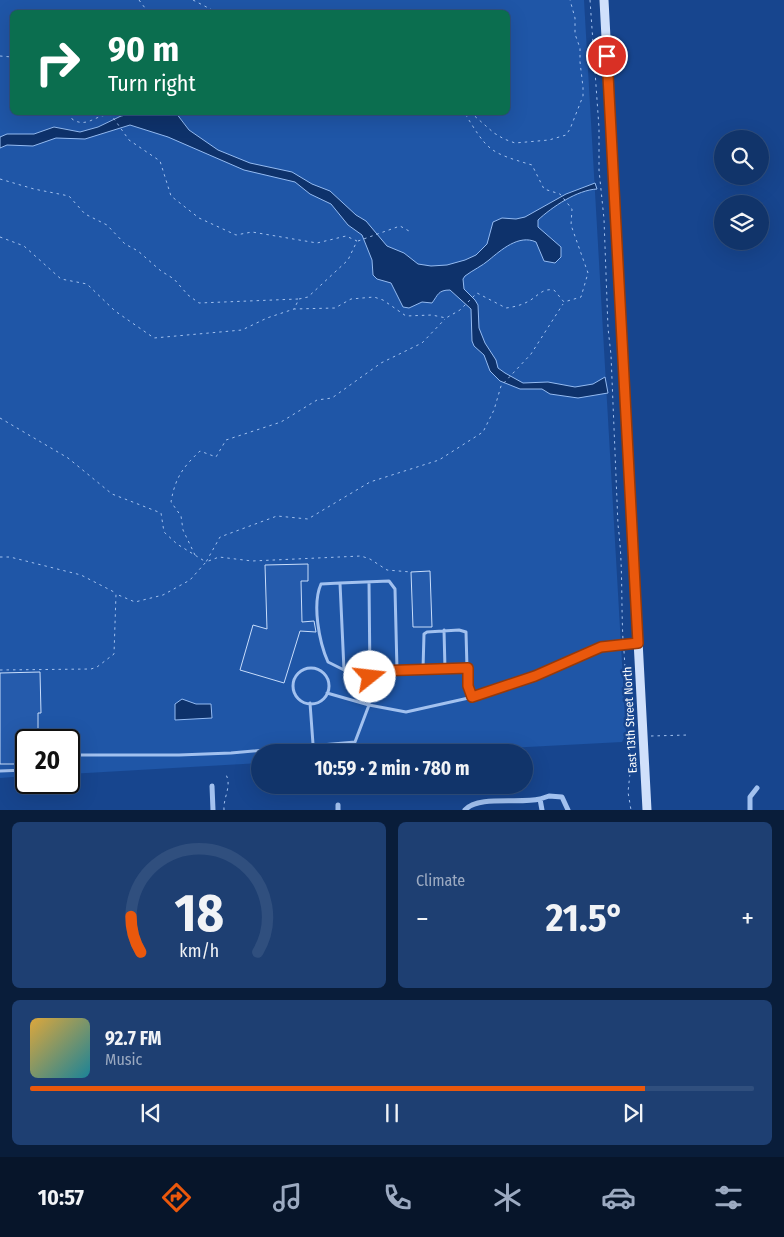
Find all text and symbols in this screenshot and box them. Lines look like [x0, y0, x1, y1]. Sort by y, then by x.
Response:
text: 90 m [108, 28, 179, 70]
icon: right [25, 30, 90, 95]
pin [586, 35, 628, 77]
icon: arrive [593, 42, 621, 70]
text: Turn right [108, 70, 196, 97]
map controls [714, 130, 769, 250]
button: search [714, 130, 769, 185]
button: layers [714, 195, 769, 250]
position arrow [343, 650, 395, 702]
street label: East 13th Street North [620, 666, 640, 774]
speed limit sign: 20 [15, 729, 80, 794]
text: 10:59 · 2 min · 780 m [314, 757, 470, 780]
text: Climate [416, 871, 465, 890]
text: 18 [174, 882, 224, 945]
text: 21.5° [546, 895, 624, 941]
text: − [416, 902, 429, 935]
text: + [741, 902, 754, 935]
text: km/h [179, 940, 219, 962]
text: 92.7 FM [105, 1027, 161, 1050]
text: Music [105, 1050, 142, 1069]
icon: previous [137, 1099, 165, 1127]
icon: pause [378, 1099, 406, 1127]
icon: next [619, 1099, 647, 1127]
icon: directions [159, 1180, 194, 1215]
icon: music [270, 1180, 305, 1215]
icon: phone [380, 1180, 415, 1215]
icon: climate [490, 1180, 525, 1215]
icon: car [601, 1180, 636, 1215]
icon: filters [711, 1180, 746, 1215]
text: 10:57 [38, 1184, 84, 1211]

